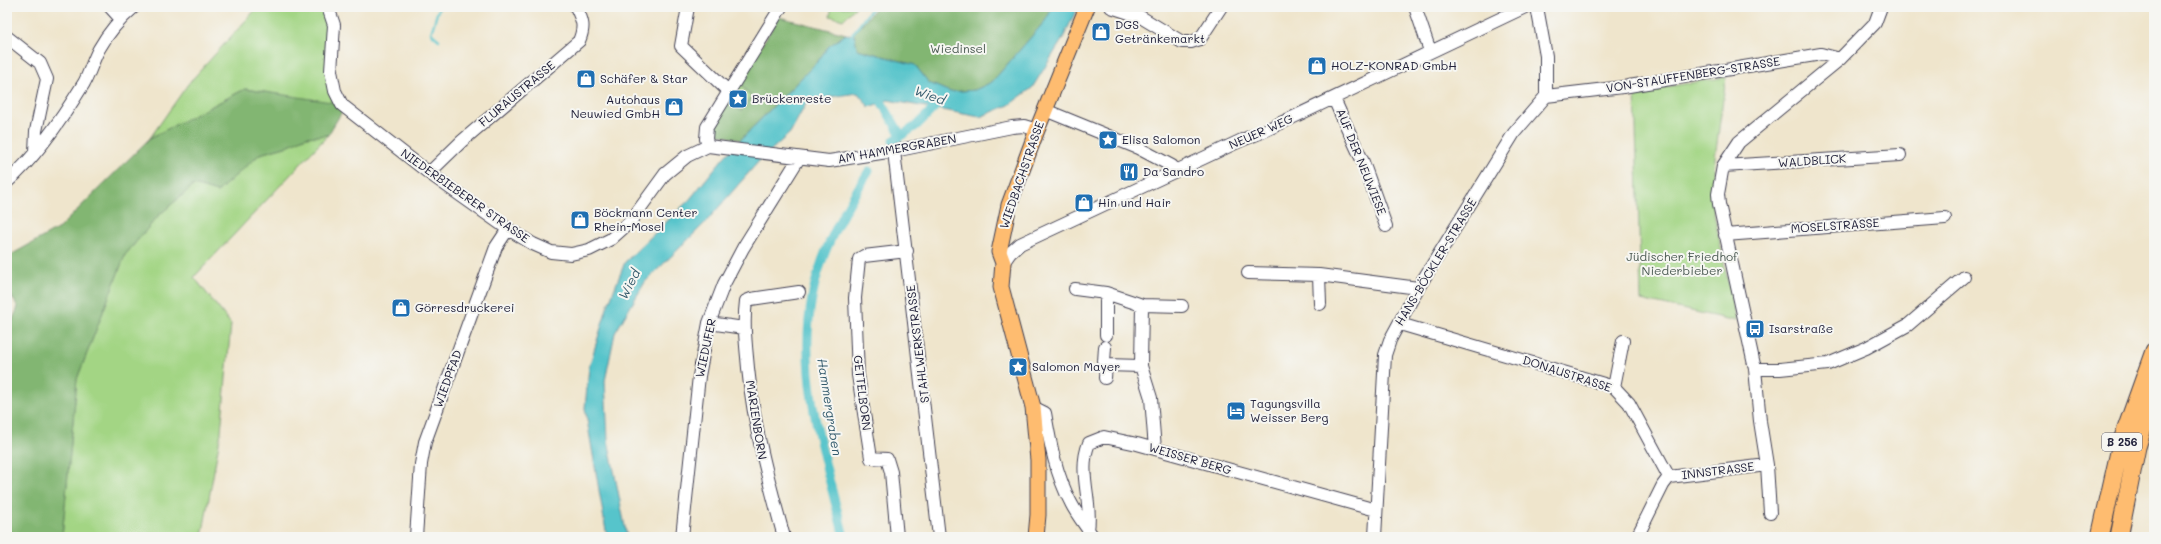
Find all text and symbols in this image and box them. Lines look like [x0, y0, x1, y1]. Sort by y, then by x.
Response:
place label: DGS Getränkemarkt [1115, 16, 1205, 46]
shop icon: DGS Getränkemarkt [1090, 21, 1112, 43]
park label: Wiedinsel [930, 40, 986, 56]
street label: VON-STAUFFENBERG-STRASSE [1605, 52, 1781, 96]
shop icon: HOLZ-KONRAD GmbH [1306, 55, 1328, 77]
street label: FLURAUSTRASSE [475, 57, 558, 130]
place label: HOLZ-KONRAD GmbH [1331, 57, 1457, 73]
shop icon: Schäfer & Star [575, 68, 597, 90]
place label: Schäfer & Star [600, 70, 688, 86]
water label: Wied [912, 81, 949, 108]
place icon: Brückenreste [727, 88, 749, 110]
place label: Brückenreste [752, 90, 832, 106]
place label: Autohaus Neuwied GmbH [571, 91, 660, 121]
shop icon: Autohaus Neuwied GmbH [663, 96, 685, 118]
street label: AUF DER NEUWIESE [1333, 106, 1391, 217]
street label: NEUER WEG [1226, 110, 1295, 152]
street label: WIEDBACHSTRASSE [995, 119, 1047, 231]
place icon: Elisa Salomon [1097, 129, 1119, 151]
street label: AM HAMMERGRABEN [836, 130, 957, 166]
place label: Elisa Salomon [1122, 131, 1200, 147]
street label: NIEDERBIEBERER STRASSE [398, 145, 533, 246]
street label: WALDBLICK [1777, 150, 1847, 170]
restaurant icon: Da Sandro [1118, 161, 1140, 183]
place label: Da Sandro [1143, 163, 1204, 179]
shop icon: Hin und Hair [1073, 192, 1095, 214]
place label: Hin und Hair [1098, 194, 1171, 210]
street label: HANS-BÖCKLER-STRASSE [1391, 195, 1480, 328]
place label: Böckmann Center Rhein-Mosel [594, 204, 698, 234]
shop icon: Böckmann Center Rhein-Mosel [569, 209, 591, 231]
street label: MOSELSTRASSE [1790, 214, 1880, 236]
park label: Jüdischer Friedhof Niederbieber [1626, 248, 1738, 278]
water label: Wied [614, 265, 644, 302]
street label: STAHLWERKSTRASSE [902, 284, 932, 404]
shop icon: Görresdruckerei [390, 297, 412, 319]
place label: Görresdruckerei [415, 299, 515, 315]
street label: WIEDUFER [691, 317, 719, 379]
bus stop icon: Isarstraße [1744, 318, 1766, 340]
place label: Isarstraße [1769, 320, 1833, 336]
street label: WIEDPFAD [429, 348, 465, 410]
street label: DONAUSTRASSE [1521, 351, 1614, 395]
street label: GETTELBORN [850, 354, 876, 431]
place icon: Salomon Mayer [1007, 356, 1029, 378]
water label: Hammergraben [814, 357, 847, 457]
place label: Salomon Mayer [1032, 358, 1120, 374]
street label: MARIENBORN [743, 379, 771, 461]
place label: Tagungsvilla Weisser Berg [1250, 395, 1328, 425]
hotel icon: Tagungsvilla Weisser Berg [1225, 400, 1247, 422]
road number: B 256 [2102, 433, 2142, 451]
street label: WEISSER BERG [1147, 439, 1234, 478]
street label: INNSTRASSE [1681, 458, 1755, 482]

